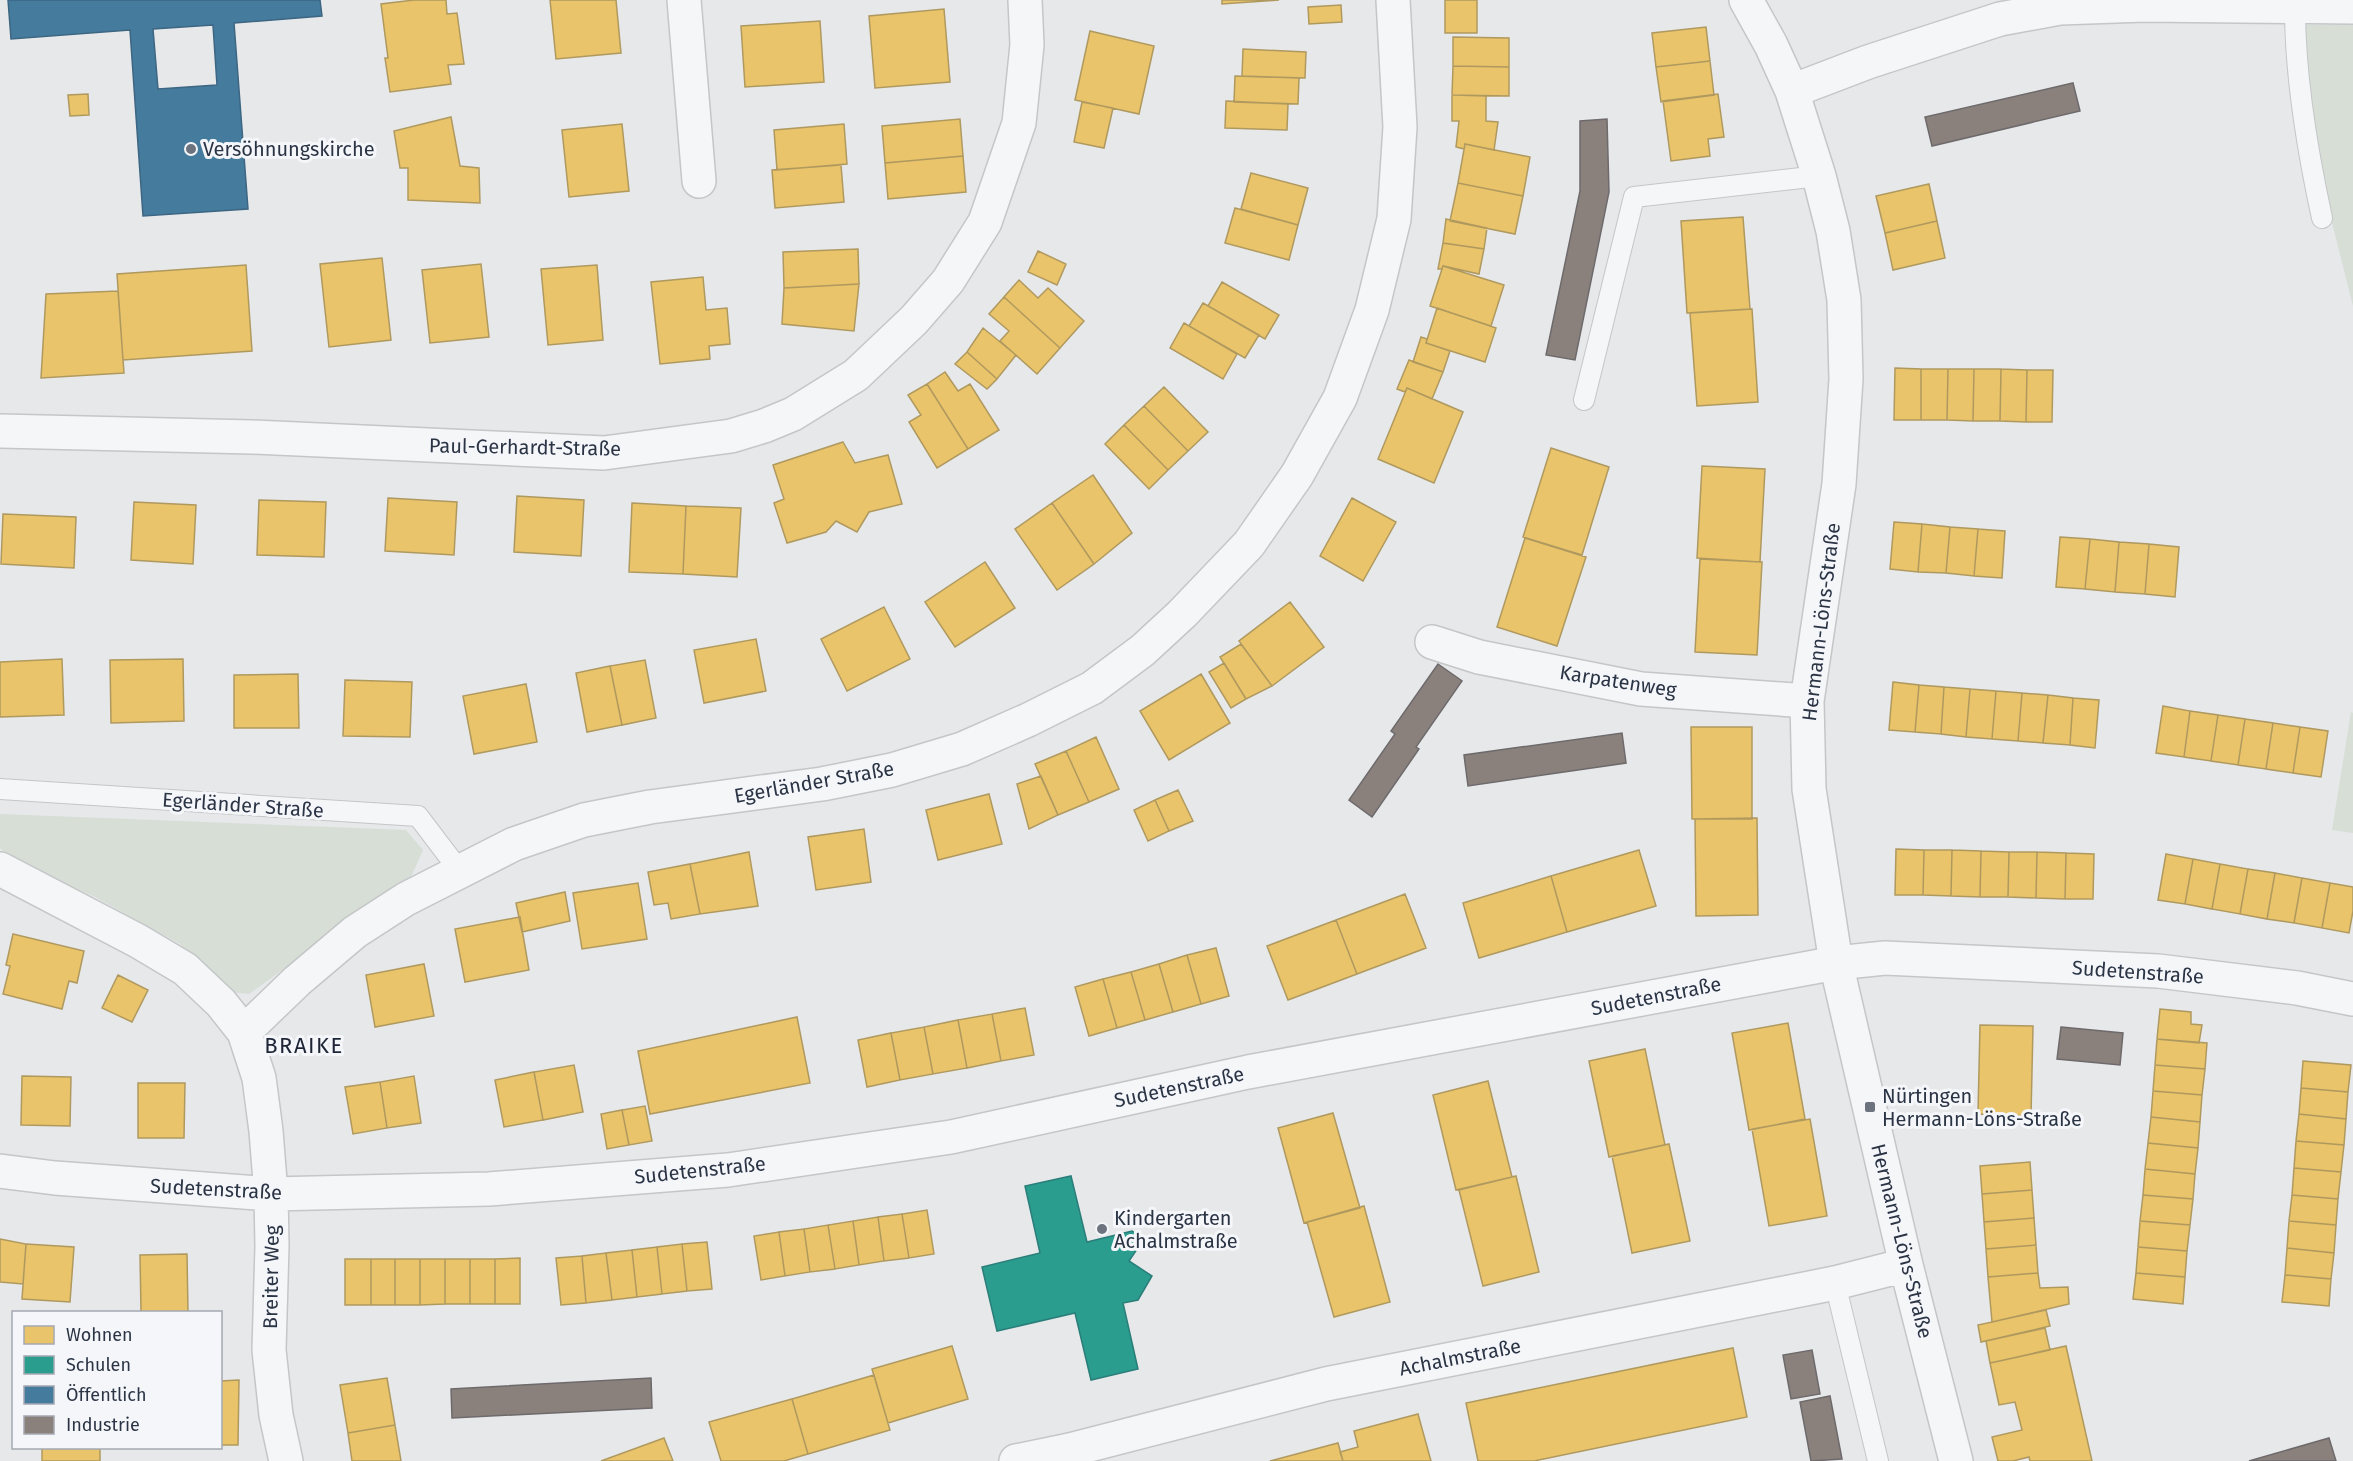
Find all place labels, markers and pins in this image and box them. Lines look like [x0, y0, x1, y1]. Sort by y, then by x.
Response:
place label: Versöhnungskirche [203, 137, 375, 161]
marker: Versöhnungskirche [184, 142, 198, 156]
place label: Nürtingen Hermann-Löns-Straße [1882, 1084, 2082, 1131]
marker: Nürtingen Hermann-Löns-Straße [1863, 1100, 1877, 1114]
place label: Kindergarten Achalmstraße [1114, 1206, 1238, 1253]
marker: Kindergarten Achalmstraße [1095, 1222, 1109, 1236]

